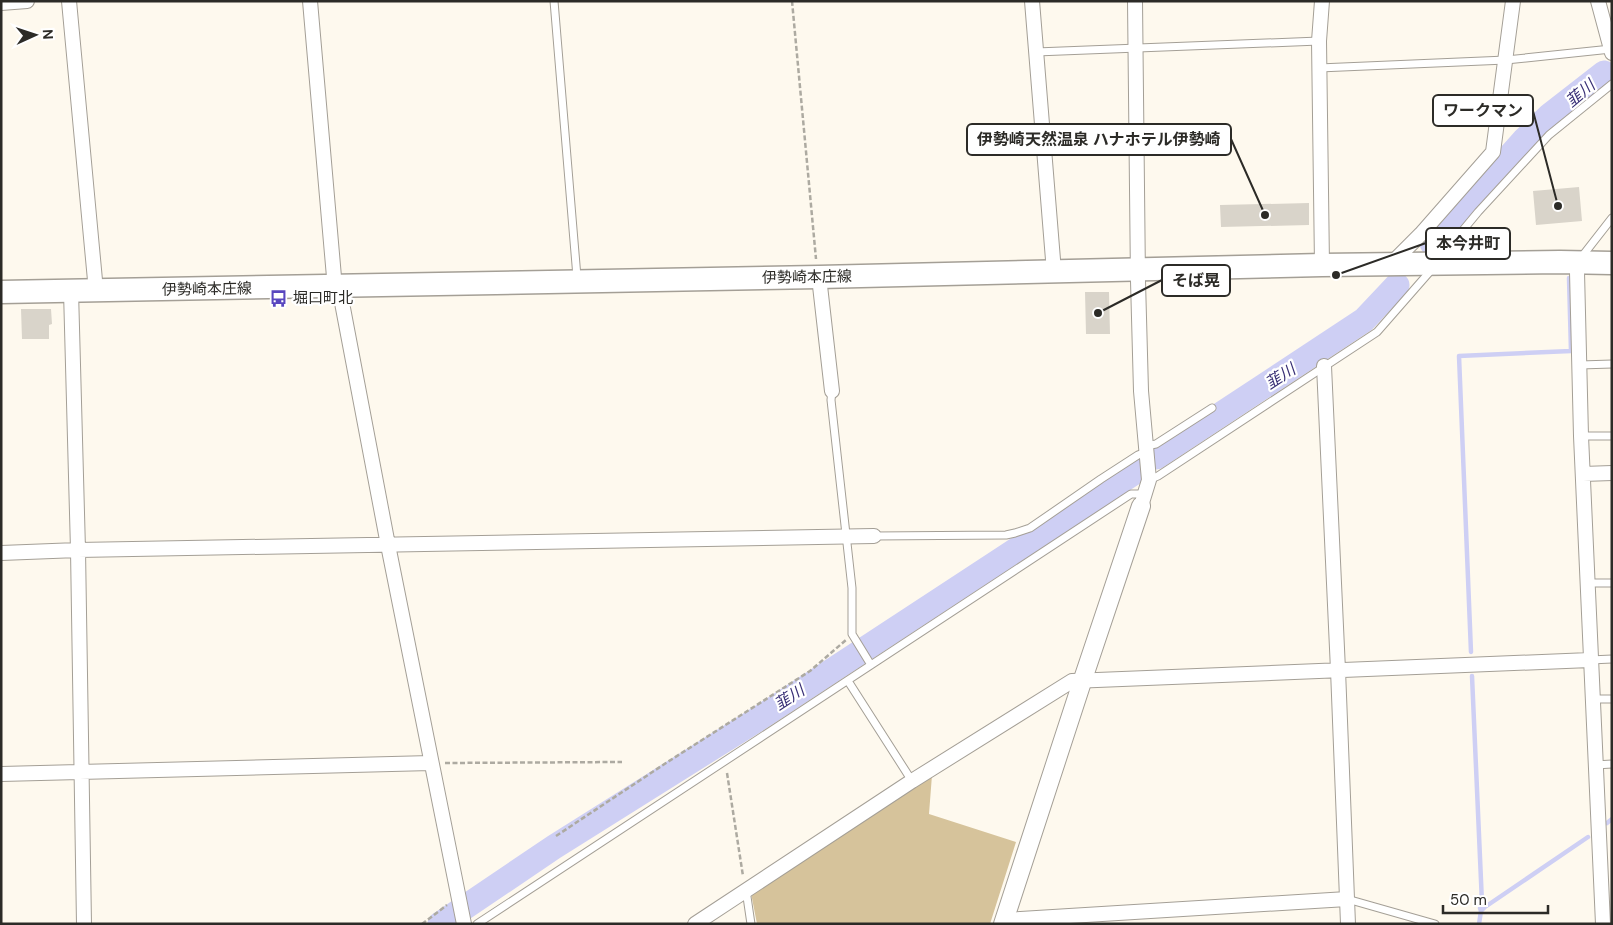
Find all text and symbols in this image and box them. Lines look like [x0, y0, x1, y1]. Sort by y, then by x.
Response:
north arrow [10, 10, 60, 60]
text: N [39, 29, 57, 40]
water label: 韮川 [1561, 74, 1601, 112]
callout: ワークマン [1433, 95, 1533, 126]
text: ワークマン [1443, 100, 1523, 121]
callout: 伊勢崎天然温泉 ハナホテル伊勢崎 [967, 124, 1231, 155]
text: 伊勢崎天然温泉 ハナホテル伊勢崎 [976, 129, 1221, 150]
callout: 本今井町 [1426, 228, 1510, 259]
text: 本今井町 [1436, 233, 1500, 254]
callout: そば晃 [1162, 265, 1230, 296]
street label: 伊勢崎本庄線 [762, 266, 852, 288]
text: そば晃 [1172, 270, 1220, 291]
street label: 伊勢崎本庄線 [162, 278, 252, 300]
bus stop icon: 堀口町北 [269, 288, 289, 308]
place label: 堀口町北 [293, 288, 353, 308]
water label: 韮川 [1261, 358, 1301, 394]
water label: 韮川 [770, 679, 810, 715]
scale bar [1443, 882, 1548, 914]
text: 50 m [1450, 890, 1487, 910]

